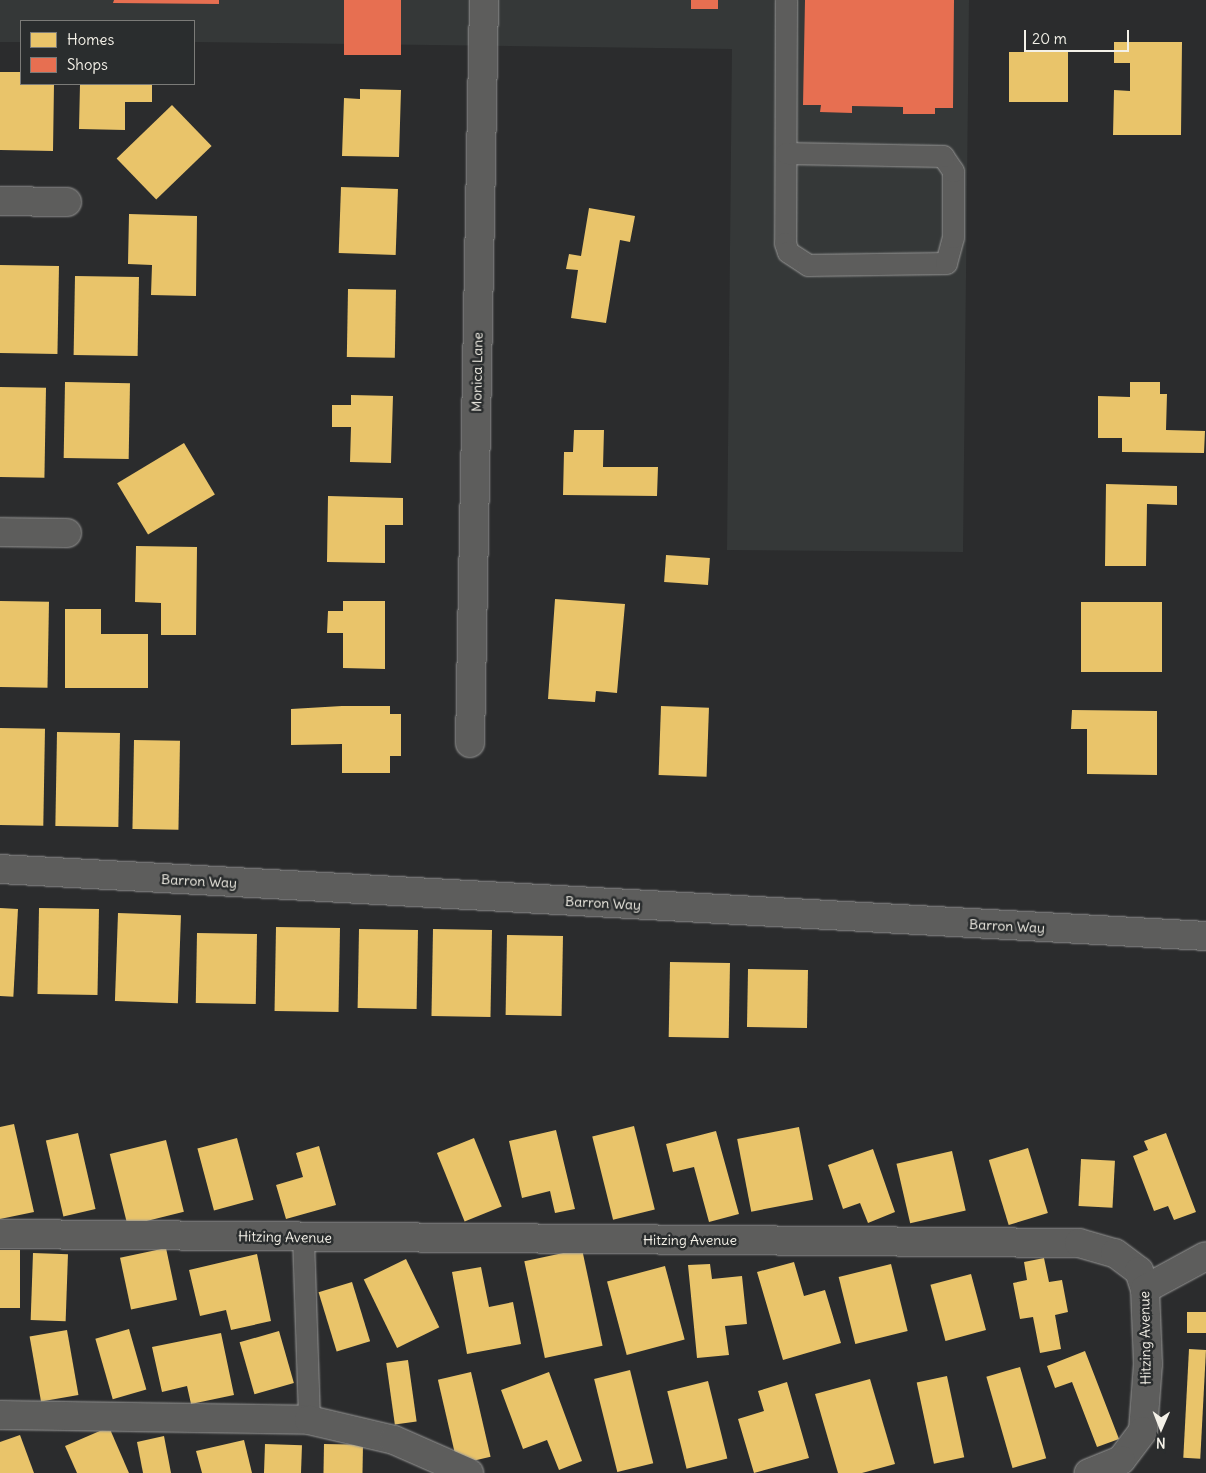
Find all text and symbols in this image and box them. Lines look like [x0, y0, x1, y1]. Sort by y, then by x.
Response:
legend [20, 20, 195, 85]
scale bar [1026, 20, 1131, 52]
text: 20 m [1032, 29, 1067, 48]
text: Homes [67, 30, 114, 49]
text: Shops [67, 55, 108, 74]
street label: Monica Lane [468, 332, 486, 412]
street label: Barron Way [161, 871, 237, 891]
street label: Barron Way [565, 893, 641, 913]
street label: Barron Way [969, 916, 1045, 936]
street label: Hitzing Avenue [238, 1228, 332, 1246]
street label: Hitzing Avenue [643, 1232, 737, 1248]
street label: Hitzing Avenue [1136, 1291, 1154, 1385]
north arrow [1136, 1403, 1186, 1453]
text: N [1156, 1434, 1166, 1452]

